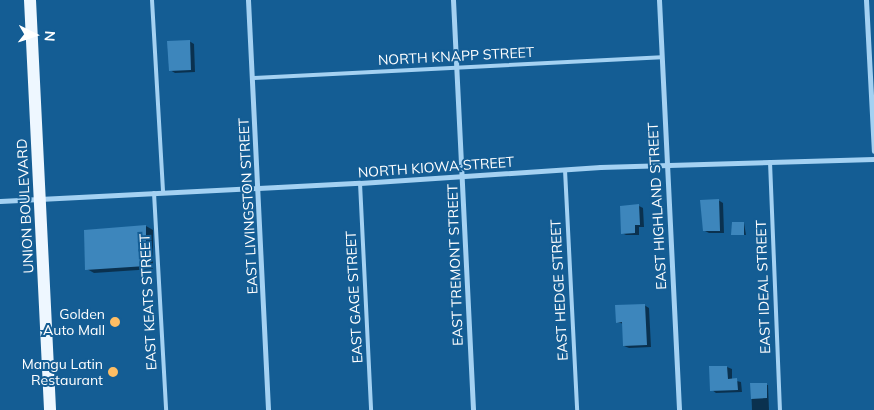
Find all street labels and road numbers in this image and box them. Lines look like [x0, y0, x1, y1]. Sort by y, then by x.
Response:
street label: NORTH KNAPP STREET [377, 44, 535, 68]
street label: EAST LIVINGSTON STREET [235, 117, 261, 295]
street label: EAST HIGHLAND STREET [644, 122, 670, 290]
street label: UNION BOULEVARD [13, 138, 37, 274]
street label: NORTH KIOWA STREET [357, 153, 515, 181]
street label: EAST TREMONT STREET [444, 184, 466, 346]
street label: EAST HEDGE STREET [547, 219, 571, 361]
street label: EAST IDEAL STREET [752, 220, 774, 354]
street label: EAST GAGE STREET [342, 230, 366, 364]
street label: EAST KEATS STREET [136, 233, 160, 371]

